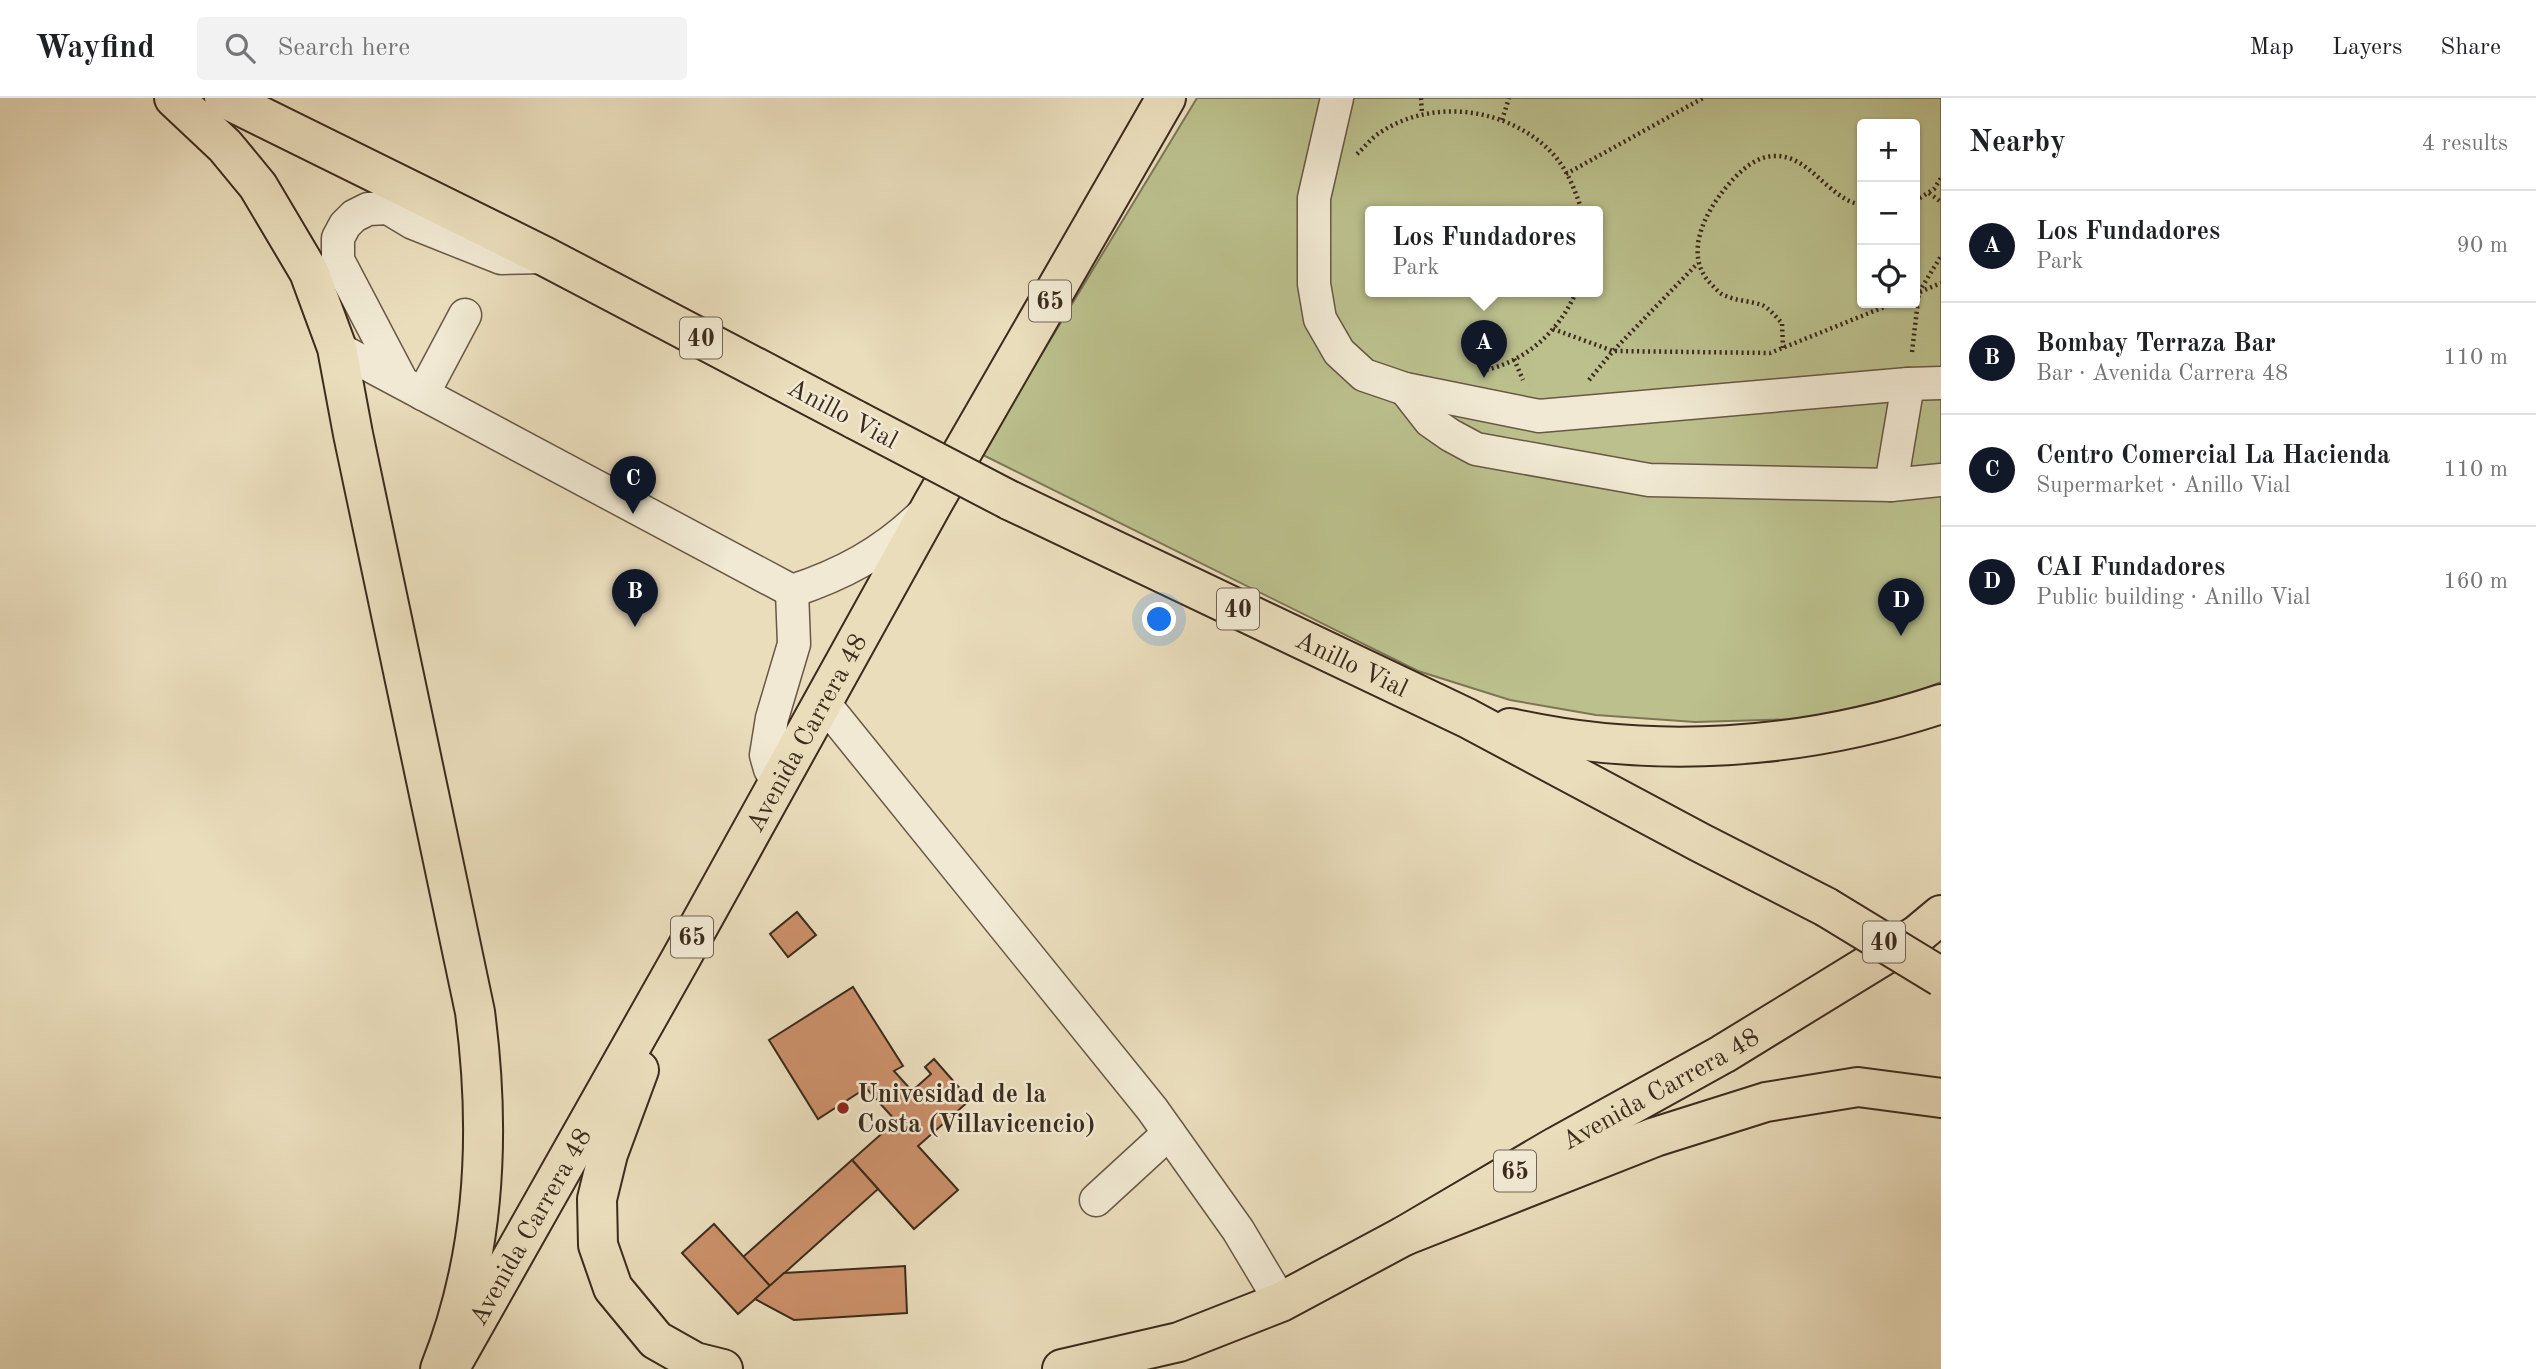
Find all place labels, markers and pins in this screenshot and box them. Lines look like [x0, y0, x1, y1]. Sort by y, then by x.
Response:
pin: A [1461, 320, 1507, 378]
pin: C [610, 456, 656, 514]
pin: B [612, 569, 658, 627]
pin: D [1878, 578, 1924, 636]
place label: Univesidad de la Costa (Villavicencio) [857, 1082, 1095, 1138]
marker: Univesidad de la Costa (Villavicencio) [835, 1100, 851, 1116]

